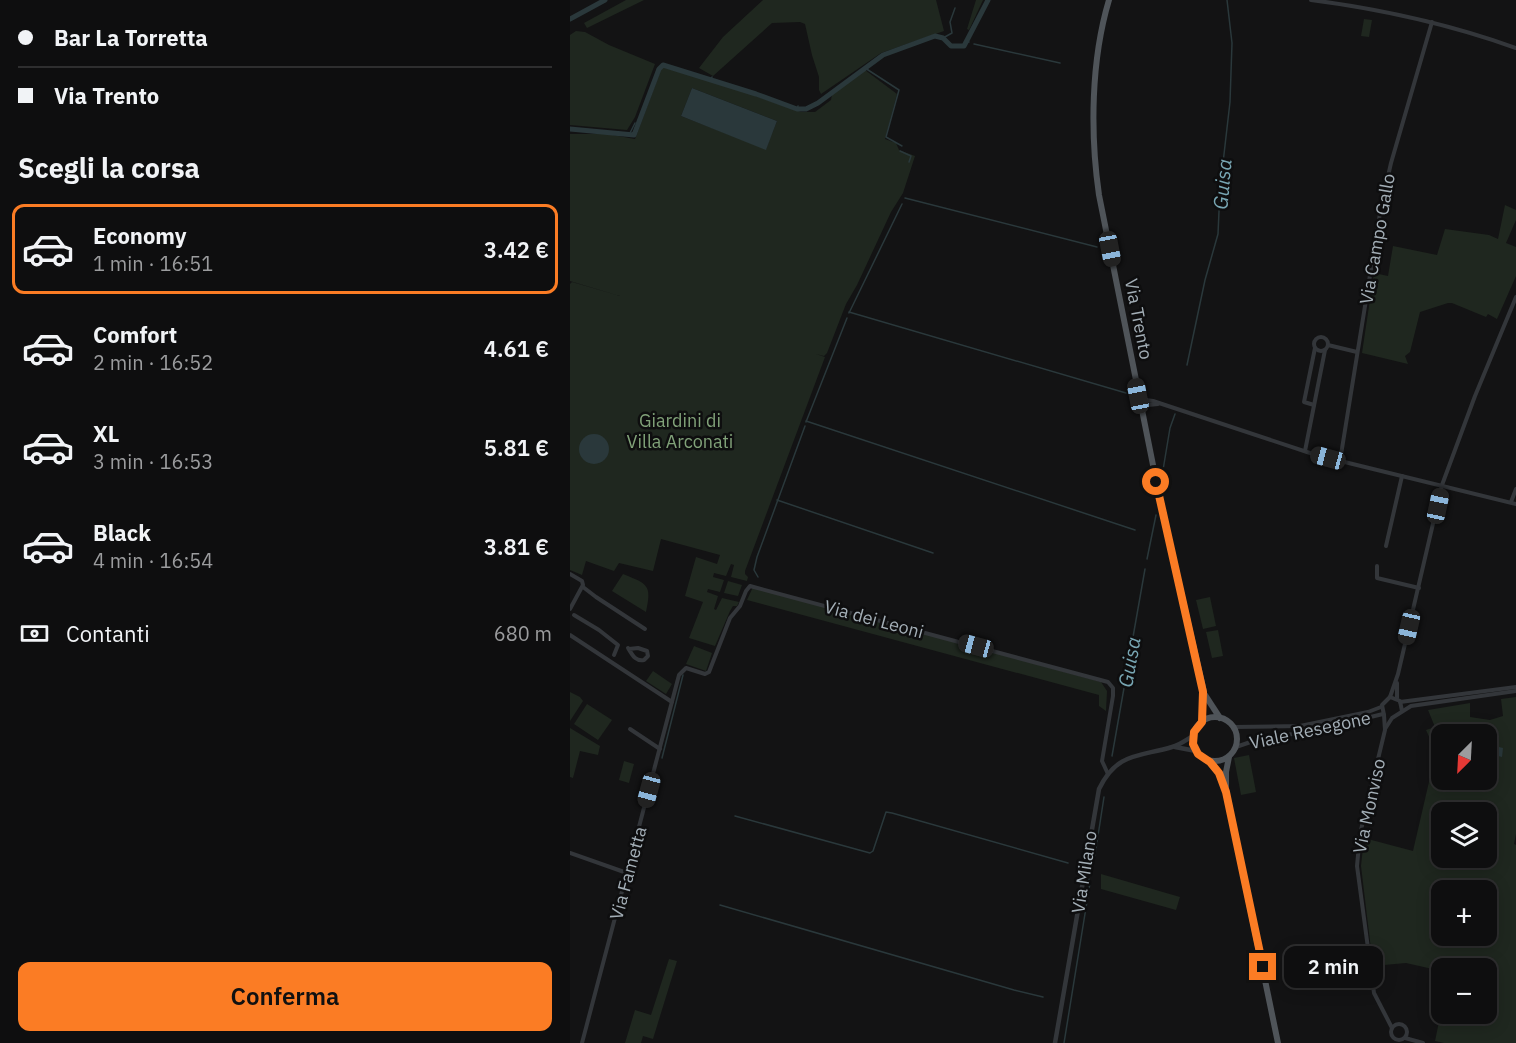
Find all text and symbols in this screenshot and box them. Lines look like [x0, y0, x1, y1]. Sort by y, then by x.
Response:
text: Bar La Torretta [54, 23, 208, 52]
text: Via Trento [54, 81, 159, 110]
text: Scegli la corsa [18, 150, 200, 185]
water label: Guisa [1206, 158, 1238, 210]
street label: Via Campo Gallo [1354, 172, 1400, 306]
text: Economy [93, 221, 187, 250]
icon: car [21, 222, 75, 276]
car [1098, 230, 1122, 268]
text: 3.42 € [484, 235, 549, 264]
text: 1 min · 16:51 [93, 250, 213, 277]
street label: Via Trento [1120, 277, 1158, 361]
text: Comfort [93, 320, 177, 349]
icon: car [21, 321, 75, 375]
text: 4.61 € [484, 334, 549, 363]
text: 2 min · 16:52 [93, 349, 213, 376]
car [1126, 377, 1150, 415]
park label: Giardini di Villa Arconati [627, 409, 733, 453]
text: XL [93, 419, 119, 448]
icon: car [21, 420, 75, 474]
text: 5.81 € [484, 433, 549, 462]
car [1308, 445, 1348, 471]
text: 3 min · 16:53 [93, 448, 213, 475]
route start [1142, 468, 1169, 495]
car [1425, 487, 1451, 525]
text: Black [93, 518, 151, 547]
icon: car [21, 519, 75, 573]
text: 3.81 € [484, 532, 549, 561]
text: 4 min · 16:54 [93, 547, 213, 574]
street label: Via dei Leoni [822, 595, 926, 643]
car [1396, 607, 1422, 647]
icon: cash [18, 617, 51, 650]
text: Contanti [66, 619, 150, 648]
text: 680 m [494, 620, 552, 647]
car [956, 633, 996, 659]
water label: Guisa [1111, 635, 1147, 689]
street label: Viale Resegone [1247, 706, 1373, 754]
north arrow [1431, 724, 1497, 790]
map controls [1431, 724, 1497, 1024]
street label: Via Monviso [1348, 757, 1390, 855]
car [636, 770, 662, 810]
button: layers [1431, 802, 1497, 868]
street label: Via Fametta [604, 823, 652, 922]
street label: Via Milano [1066, 829, 1102, 915]
button: + [1431, 880, 1497, 946]
callout: 2 min [1284, 946, 1383, 988]
route end [1249, 953, 1276, 980]
text: 2 min [1308, 953, 1359, 980]
button: − [1431, 958, 1497, 1024]
button: Conferma [18, 962, 552, 1031]

